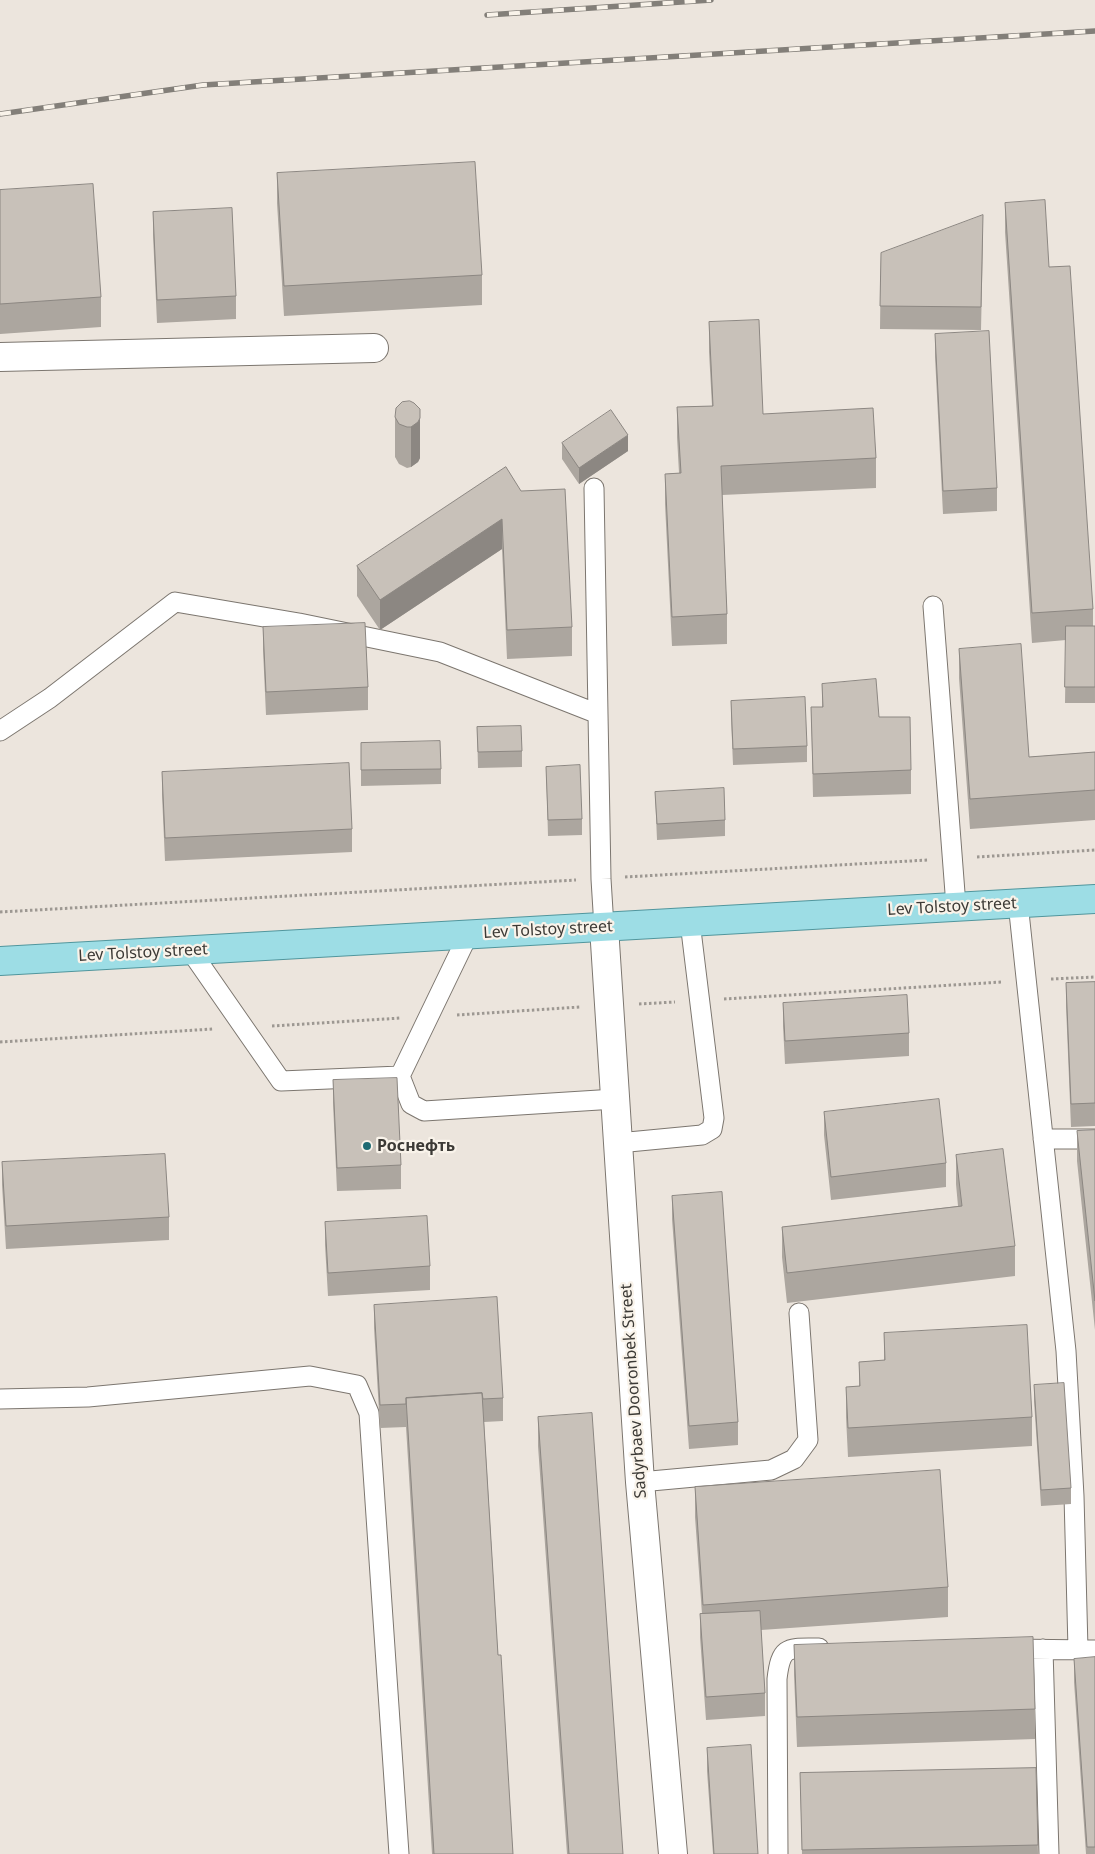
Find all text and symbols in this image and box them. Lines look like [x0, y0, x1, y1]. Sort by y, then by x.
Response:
street label: Lev Tolstoy street [887, 894, 1017, 920]
street label: Lev Tolstoy street [483, 917, 613, 943]
street label: Lev Tolstoy street [78, 940, 208, 966]
place label: Роснефть [377, 1136, 455, 1156]
marker: Роснефть [361, 1140, 373, 1152]
street label: Sadyrbaev Dooronbek Street [617, 1283, 651, 1499]

